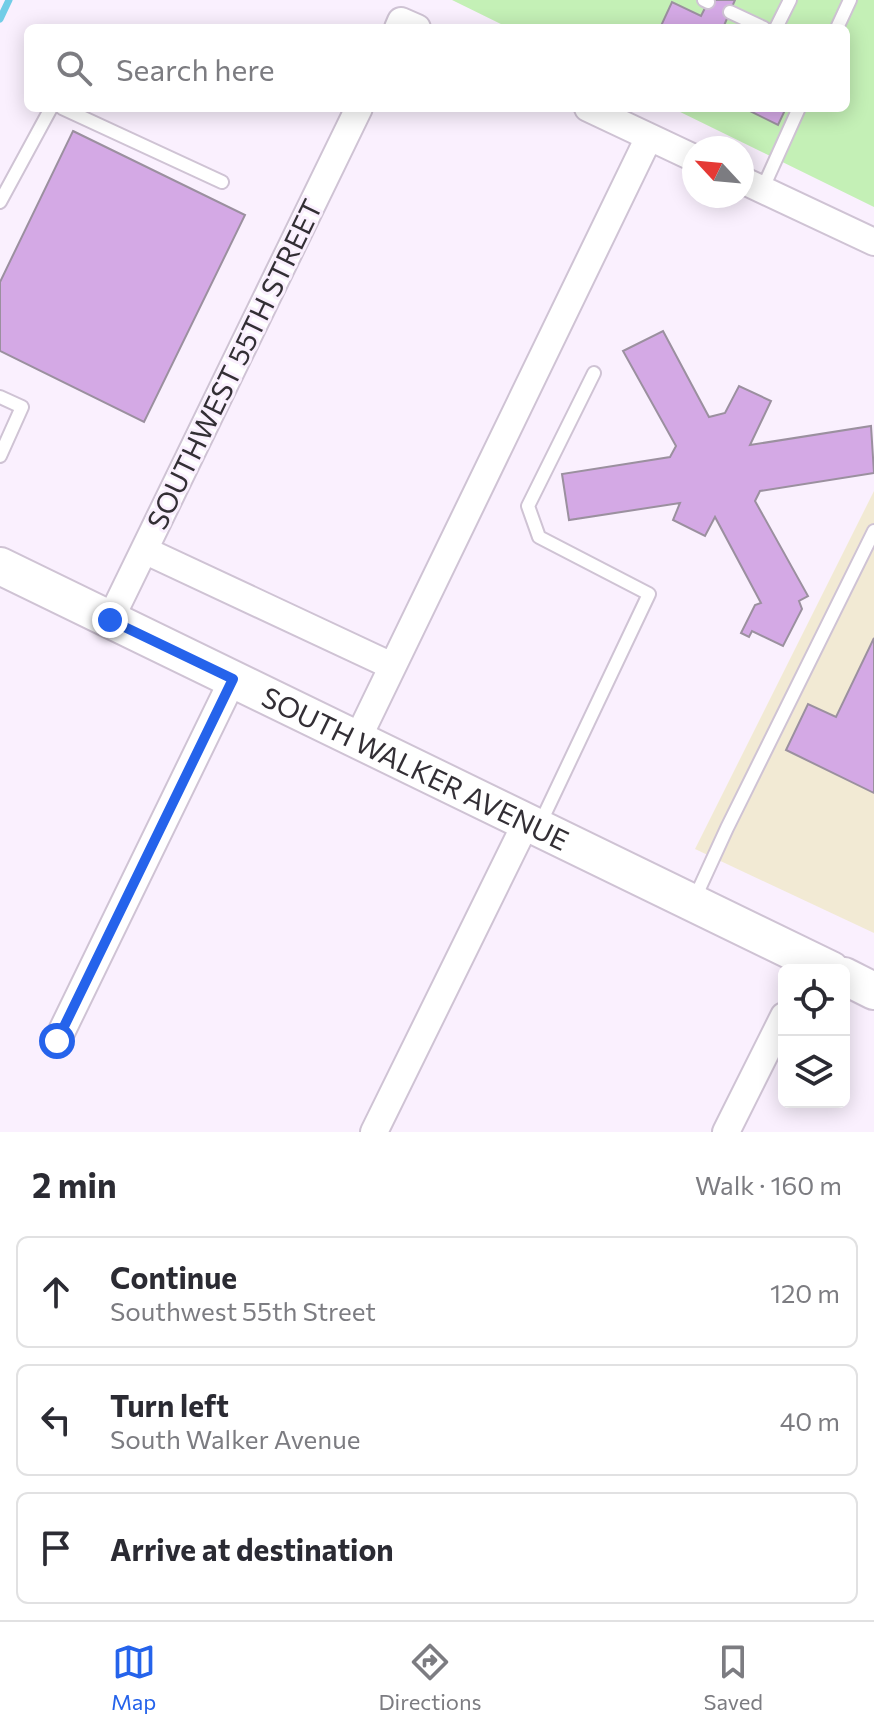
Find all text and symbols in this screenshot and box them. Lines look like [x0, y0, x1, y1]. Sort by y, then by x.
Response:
search box [24, 24, 850, 112]
icon: search [52, 46, 96, 90]
text: Search here [116, 50, 275, 87]
north arrow [682, 136, 754, 208]
street label: SOUTHWEST 55TH STREET [139, 193, 329, 535]
route end [92, 602, 128, 638]
street label: SOUTH WALKER AVENUE [257, 679, 574, 857]
map controls [778, 964, 850, 1108]
button: locate [778, 964, 850, 1036]
route start [39, 1023, 75, 1059]
button: layers [778, 1036, 850, 1108]
text: 2 min [32, 1163, 117, 1205]
text: Walk · 160 m [695, 1169, 842, 1200]
text: Continue [110, 1258, 237, 1295]
icon: ahead [34, 1270, 78, 1314]
text: 120 m [770, 1277, 840, 1308]
text: Southwest 55th Street [110, 1295, 376, 1326]
text: Turn left [110, 1386, 229, 1423]
icon: left [34, 1398, 78, 1442]
text: 40 m [780, 1405, 840, 1436]
text: South Walker Avenue [110, 1423, 360, 1454]
icon: arrive [34, 1526, 78, 1570]
text: Arrive at destination [110, 1530, 394, 1567]
tab: Map [111, 1640, 156, 1715]
tab: Directions [378, 1640, 482, 1715]
tab: Saved [704, 1640, 763, 1715]

